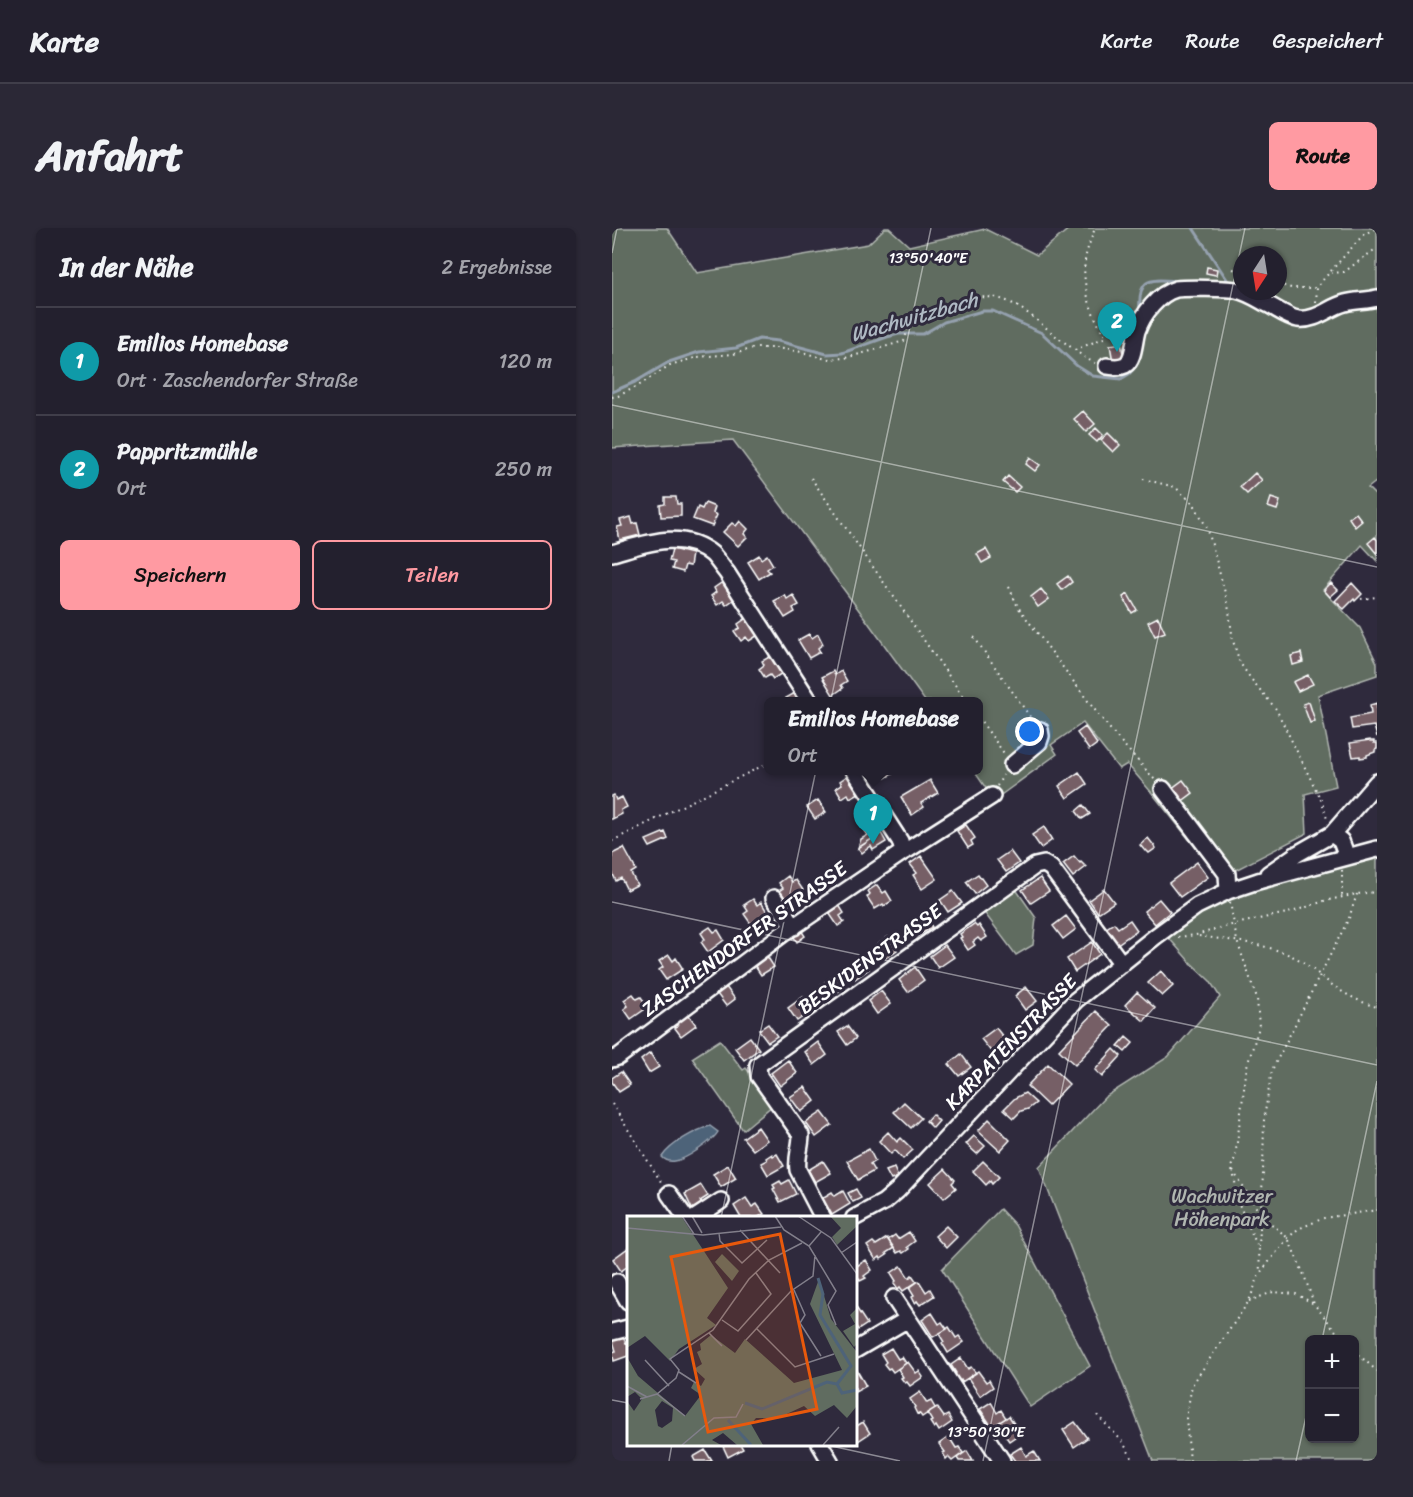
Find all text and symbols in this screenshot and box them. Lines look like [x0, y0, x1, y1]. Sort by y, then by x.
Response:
text: Karte [30, 17, 99, 66]
text: Karte [1101, 22, 1152, 60]
text: Route [1185, 22, 1239, 60]
text: Gespeichert [1272, 22, 1383, 60]
text: Anfahrt [36, 119, 183, 193]
button: Route [1269, 122, 1377, 190]
text: In der Nähe [60, 244, 194, 290]
text: 13°50'40"E [889, 245, 969, 271]
north arrow [1233, 246, 1287, 300]
text: 2 Ergebnisse [442, 250, 552, 285]
water label: Wachwitzbach [846, 280, 984, 353]
pin: 2 [1098, 302, 1136, 352]
text: Emilios Homebase [117, 324, 288, 363]
text: 1 [75, 344, 84, 379]
text: 120 m [499, 344, 552, 379]
text: Ort · Zaschendorfer Straße [117, 363, 358, 398]
text: Pappritzmühle [117, 432, 258, 471]
text: 2 [74, 452, 85, 487]
text: 250 m [495, 452, 552, 487]
text: Ort [117, 471, 147, 506]
button: Speichern [60, 540, 300, 610]
button: Teilen [312, 540, 552, 610]
popup [764, 697, 983, 775]
text: Emilios Homebase [788, 699, 959, 738]
your location [1015, 717, 1044, 746]
text: Ort [788, 738, 818, 773]
pin: 1 [854, 794, 892, 844]
street label: ZASCHENDORFER STRASSE [633, 851, 856, 1026]
street label: BESKIDENSTRASSE [790, 893, 951, 1024]
street label: KARPATENSTRASSE [936, 964, 1087, 1119]
park label: Wachwitzer Höhenpark [1171, 1179, 1273, 1237]
inset map [627, 1216, 856, 1446]
map controls [1305, 1335, 1359, 1443]
button: + [1305, 1335, 1359, 1389]
button: − [1305, 1389, 1359, 1443]
text: 13°50'30"E [947, 1419, 1026, 1445]

